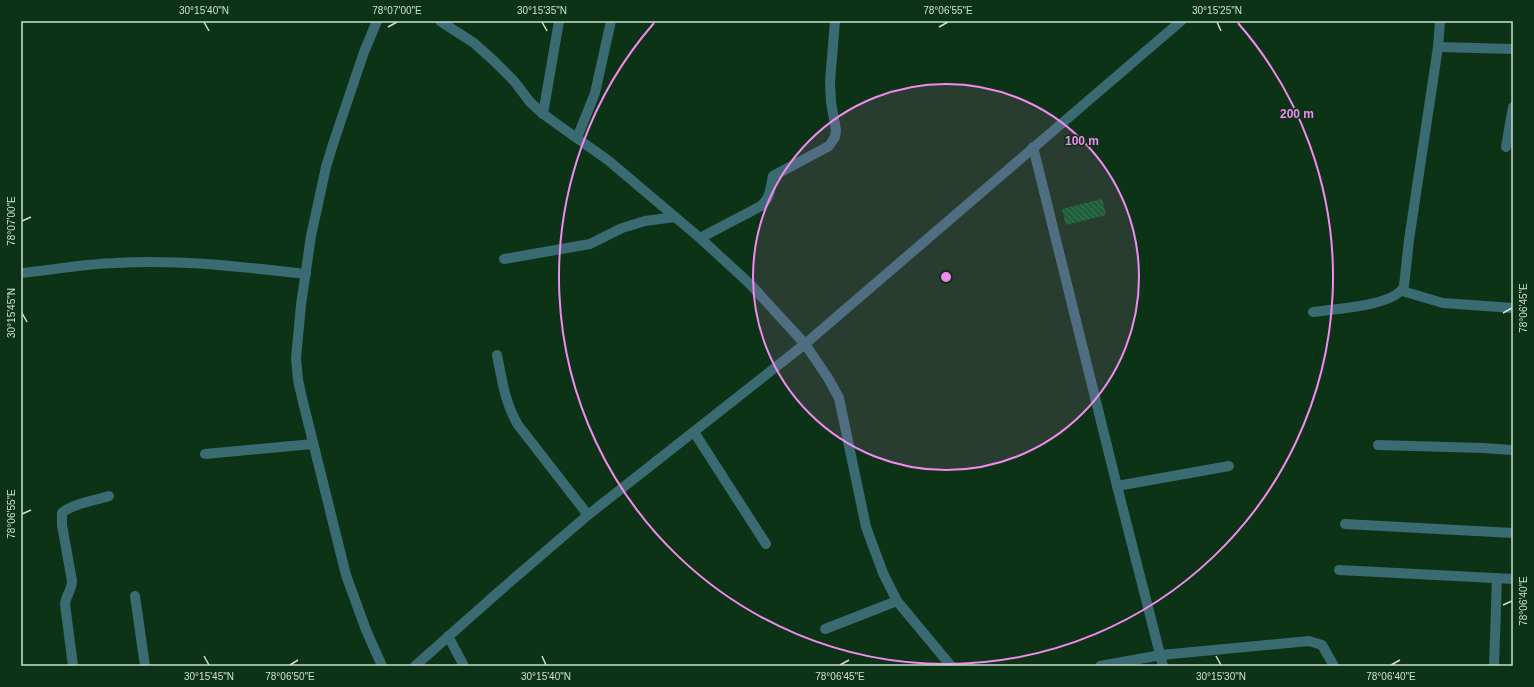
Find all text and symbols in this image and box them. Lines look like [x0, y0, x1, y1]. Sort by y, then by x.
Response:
text: 30°15'40"N [179, 5, 229, 16]
text: 78°07'00"E [372, 5, 422, 16]
text: 30°15'35"N [517, 5, 567, 16]
text: 78°06'55"E [923, 5, 973, 16]
text: 30°15'25"N [1192, 5, 1242, 16]
text: 200 m [1280, 107, 1314, 121]
text: 100 m [1065, 134, 1099, 148]
text: 78°07'00"E [6, 196, 17, 246]
centre of rings [939, 270, 953, 284]
text: 78°06'45"E [1518, 283, 1529, 333]
text: 30°15'45"N [6, 288, 17, 338]
text: 78°06'55"E [6, 489, 17, 539]
text: 78°06'40"E [1518, 576, 1529, 626]
text: 30°15'45"N [184, 671, 234, 682]
text: 78°06'50"E [265, 671, 315, 682]
text: 30°15'40"N [521, 671, 571, 682]
text: 78°06'45"E [815, 671, 865, 682]
text: 30°15'30"N [1196, 671, 1246, 682]
text: 78°06'40"E [1366, 671, 1416, 682]

